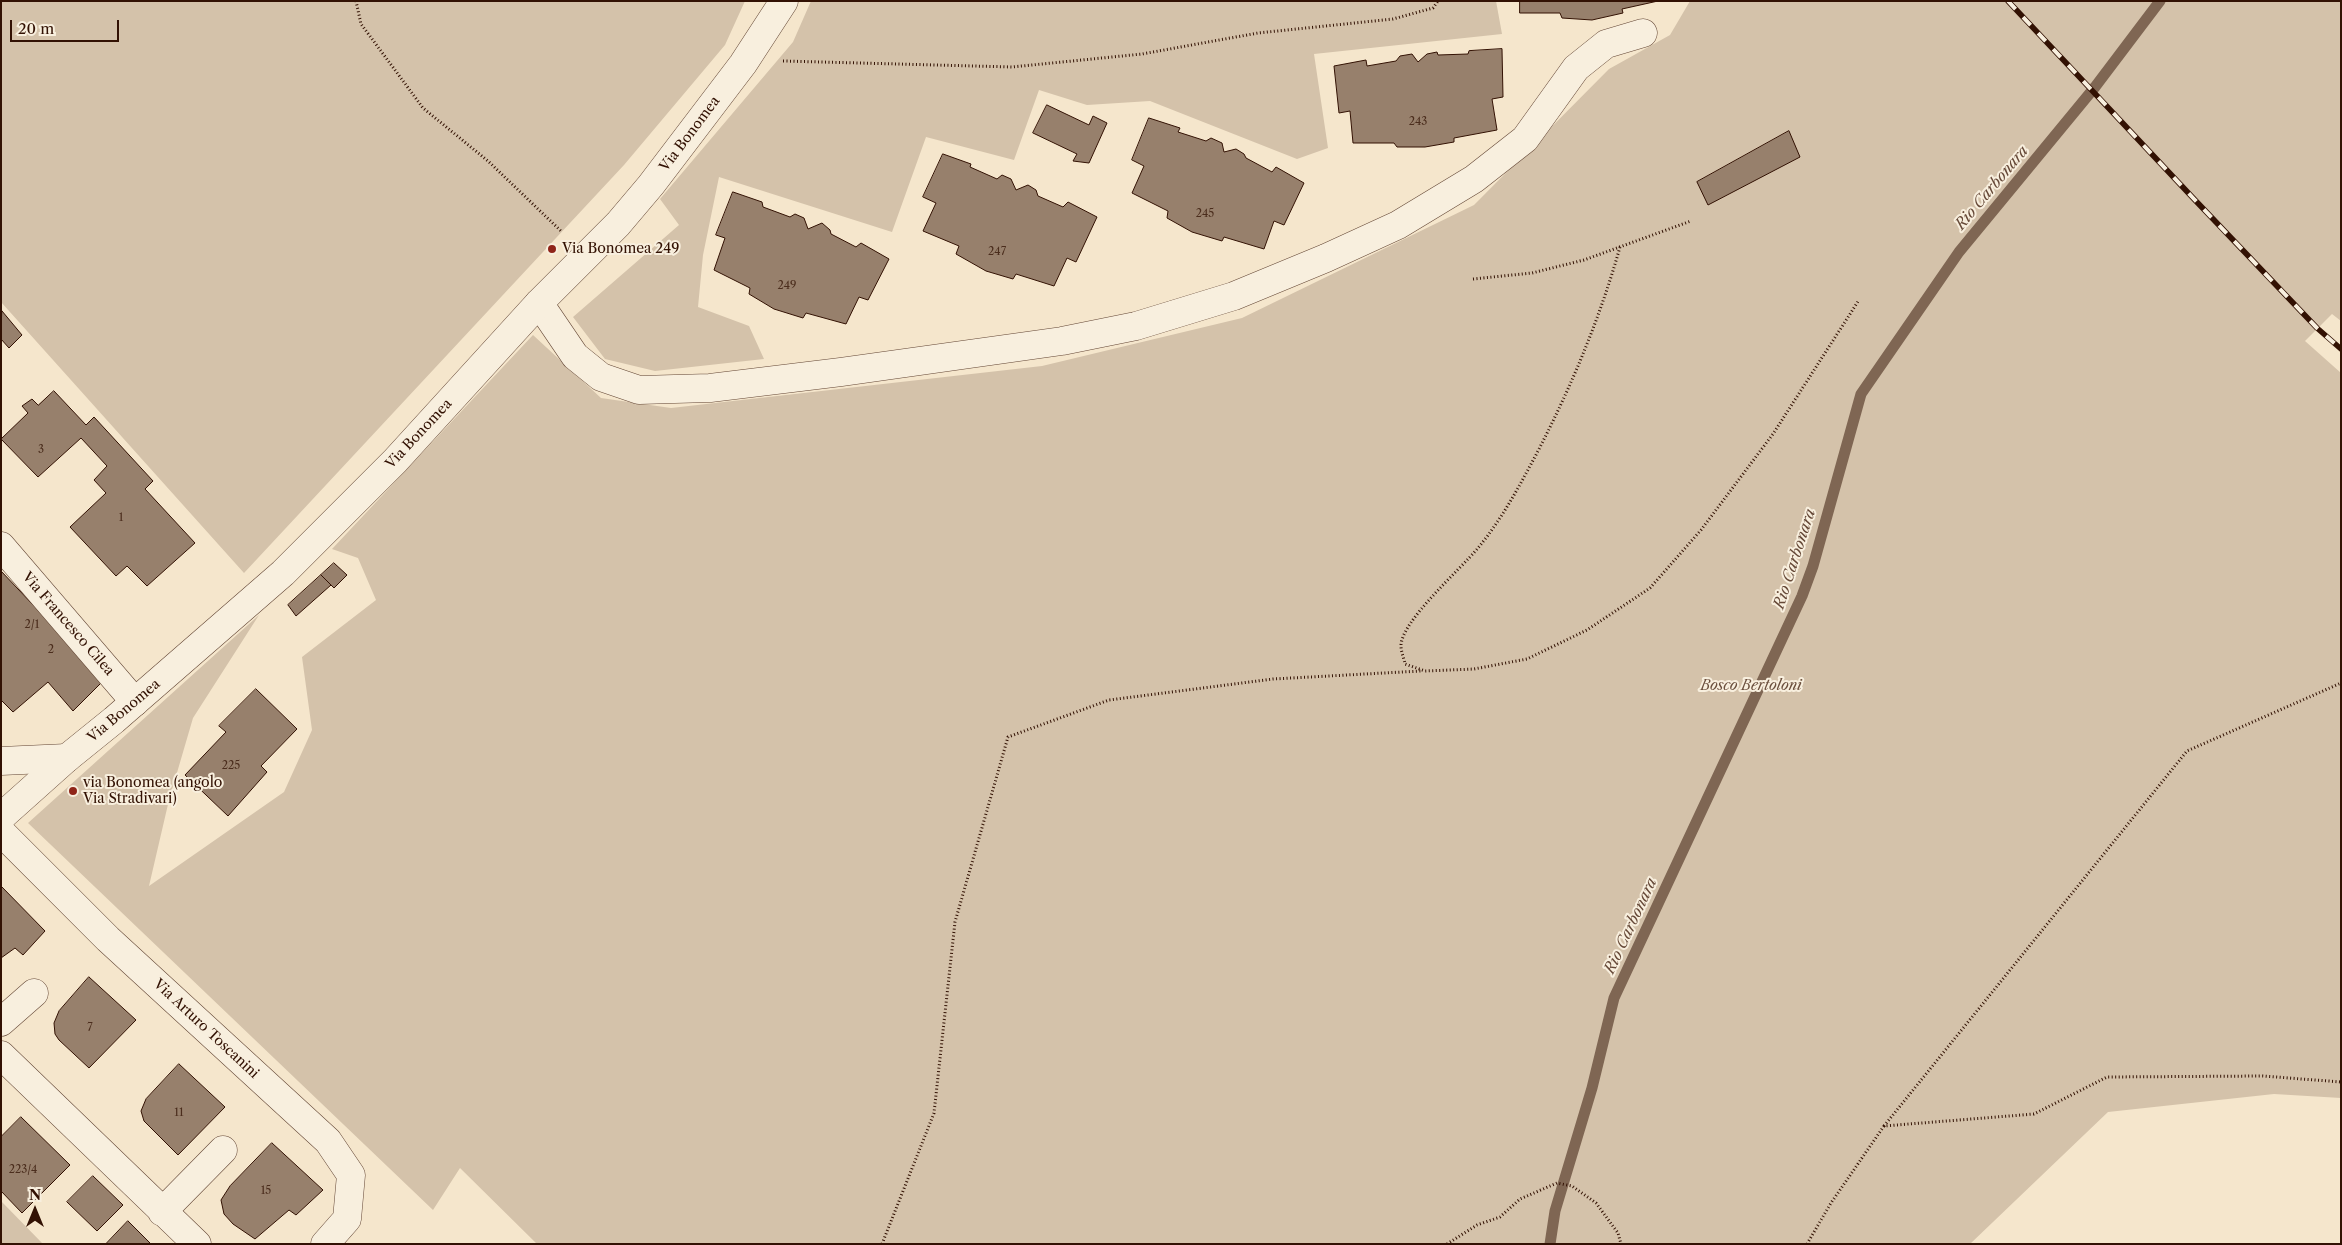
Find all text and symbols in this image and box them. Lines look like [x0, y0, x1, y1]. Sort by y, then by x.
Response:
scale bar [12, 10, 121, 42]
text: 20 m [18, 19, 54, 38]
street label: Via Bonomea [656, 93, 724, 175]
house number: 243 [1409, 115, 1427, 129]
water label: Rio Carbonara [1952, 142, 2032, 234]
house number: 245 [1196, 207, 1214, 221]
place label: Via Bonomea 249 [562, 241, 680, 257]
marker: Via Bonomea 249 [546, 243, 558, 255]
house number: 247 [988, 245, 1006, 259]
house number: 249 [777, 279, 797, 293]
street label: Via Bonomea [382, 396, 456, 472]
house number: 3 [38, 443, 44, 457]
water label: Rio Carbonara [1770, 507, 1820, 611]
house number: 1 [119, 511, 123, 525]
street label: Via Francesco Cilea [18, 569, 118, 679]
house number: 2/1 [25, 618, 39, 632]
house number: 2 [48, 643, 54, 657]
street label: Via Bonomea [84, 676, 164, 746]
park label: Bosco Bertoloni [1700, 678, 1802, 694]
house number: 225 [222, 759, 240, 773]
place label: via Bonomea (angolo Via Stradivari) [83, 775, 222, 808]
marker: via Bonomea (angolo Via Stradivari) [67, 785, 79, 797]
water label: Rio Carbonara [1601, 875, 1661, 977]
street label: Via Arturo Toscanini [150, 976, 262, 1082]
house number: 7 [87, 1021, 93, 1035]
house number: 11 [174, 1106, 184, 1120]
house number: 223/4 [9, 1163, 37, 1177]
house number: 15 [261, 1184, 271, 1198]
north arrow [10, 1185, 60, 1235]
text: N [29, 1186, 41, 1204]

